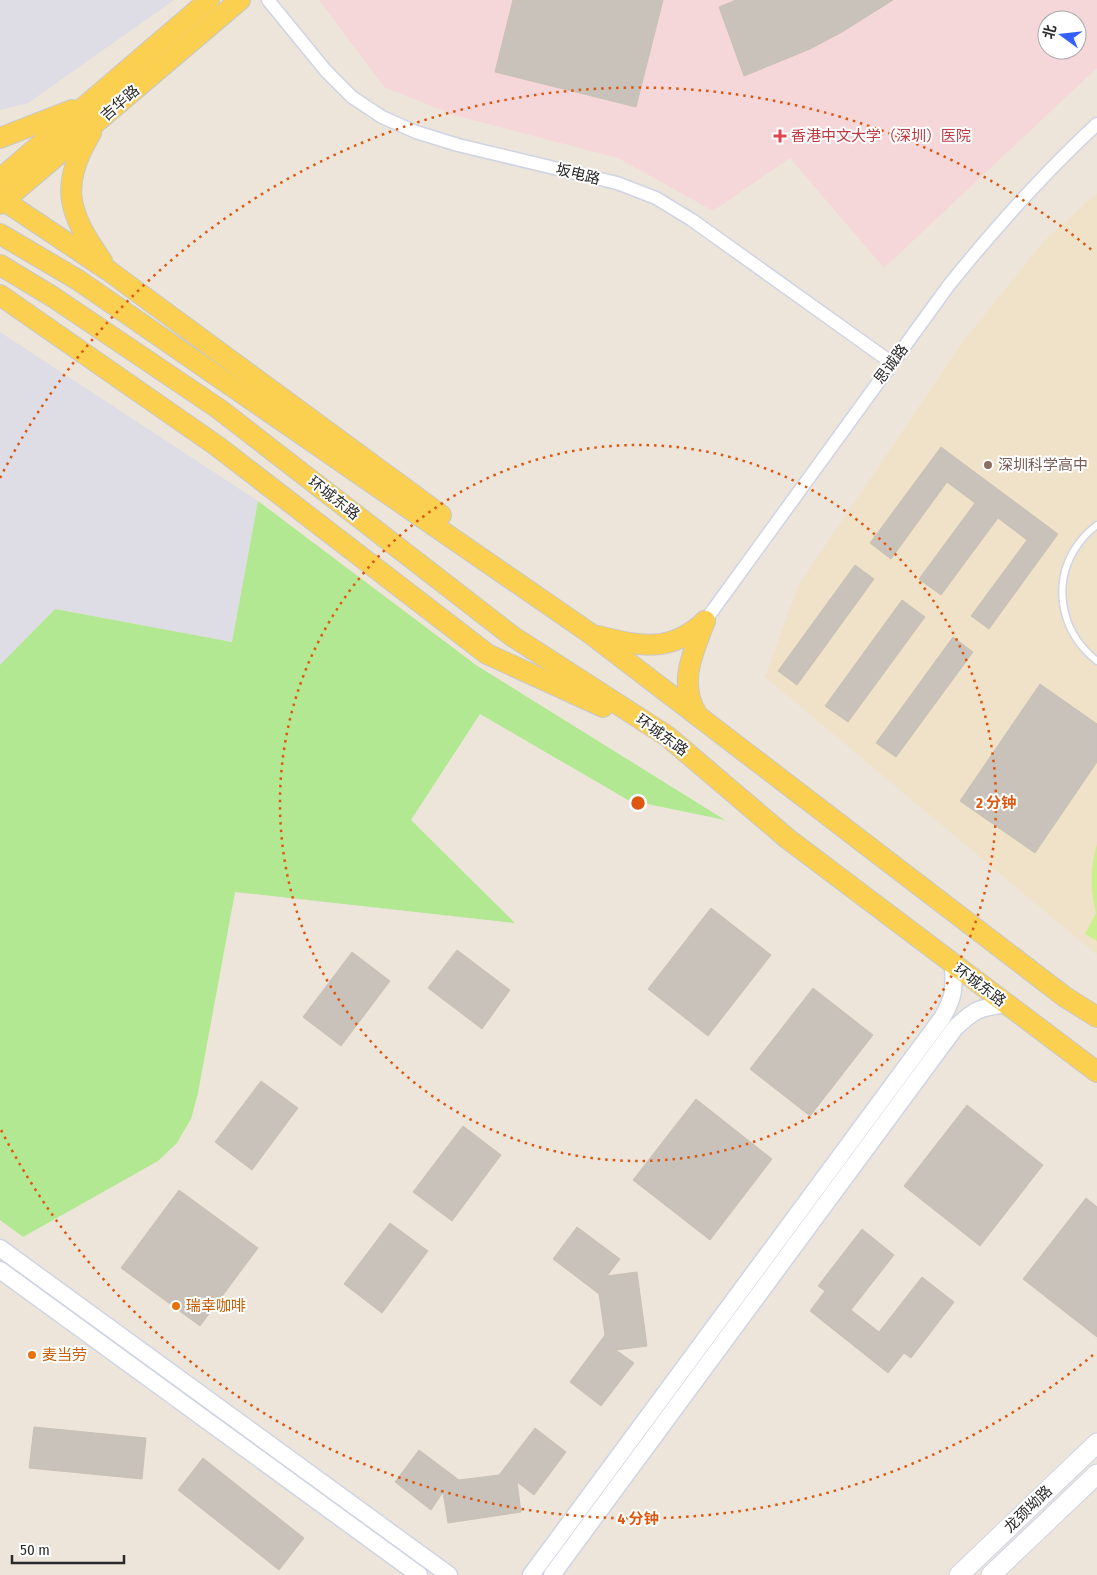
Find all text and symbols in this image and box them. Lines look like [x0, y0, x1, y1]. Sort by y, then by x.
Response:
north arrow [1037, 10, 1087, 60]
text: 北 [1040, 23, 1060, 41]
street label: 吉华路 [97, 81, 143, 125]
place label: 香港中文大学（深圳）医院 [791, 127, 971, 145]
marker: 香港中文大学（深圳）医院 [773, 129, 787, 143]
street label: 坂电路 [554, 160, 602, 188]
street label: 思诚路 [870, 341, 912, 387]
place label: 深圳科学高中 [998, 456, 1088, 474]
marker: 深圳科学高中 [982, 459, 994, 471]
street label: 环城东路 [305, 472, 363, 524]
street label: 环城东路 [632, 710, 692, 760]
centre of rings [629, 794, 647, 812]
text: 2 分钟 [975, 794, 1016, 812]
street label: 环城东路 [951, 960, 1009, 1010]
place label: 瑞幸咖啡 [186, 1297, 246, 1315]
marker: 瑞幸咖啡 [170, 1300, 182, 1312]
place label: 麦当劳 [42, 1346, 87, 1364]
marker: 麦当劳 [26, 1349, 38, 1361]
street label: 龙颈坳路 [1000, 1482, 1056, 1536]
text: 4 分钟 [618, 1510, 658, 1528]
scale bar [12, 1532, 125, 1564]
text: 50 m [20, 1541, 50, 1559]

